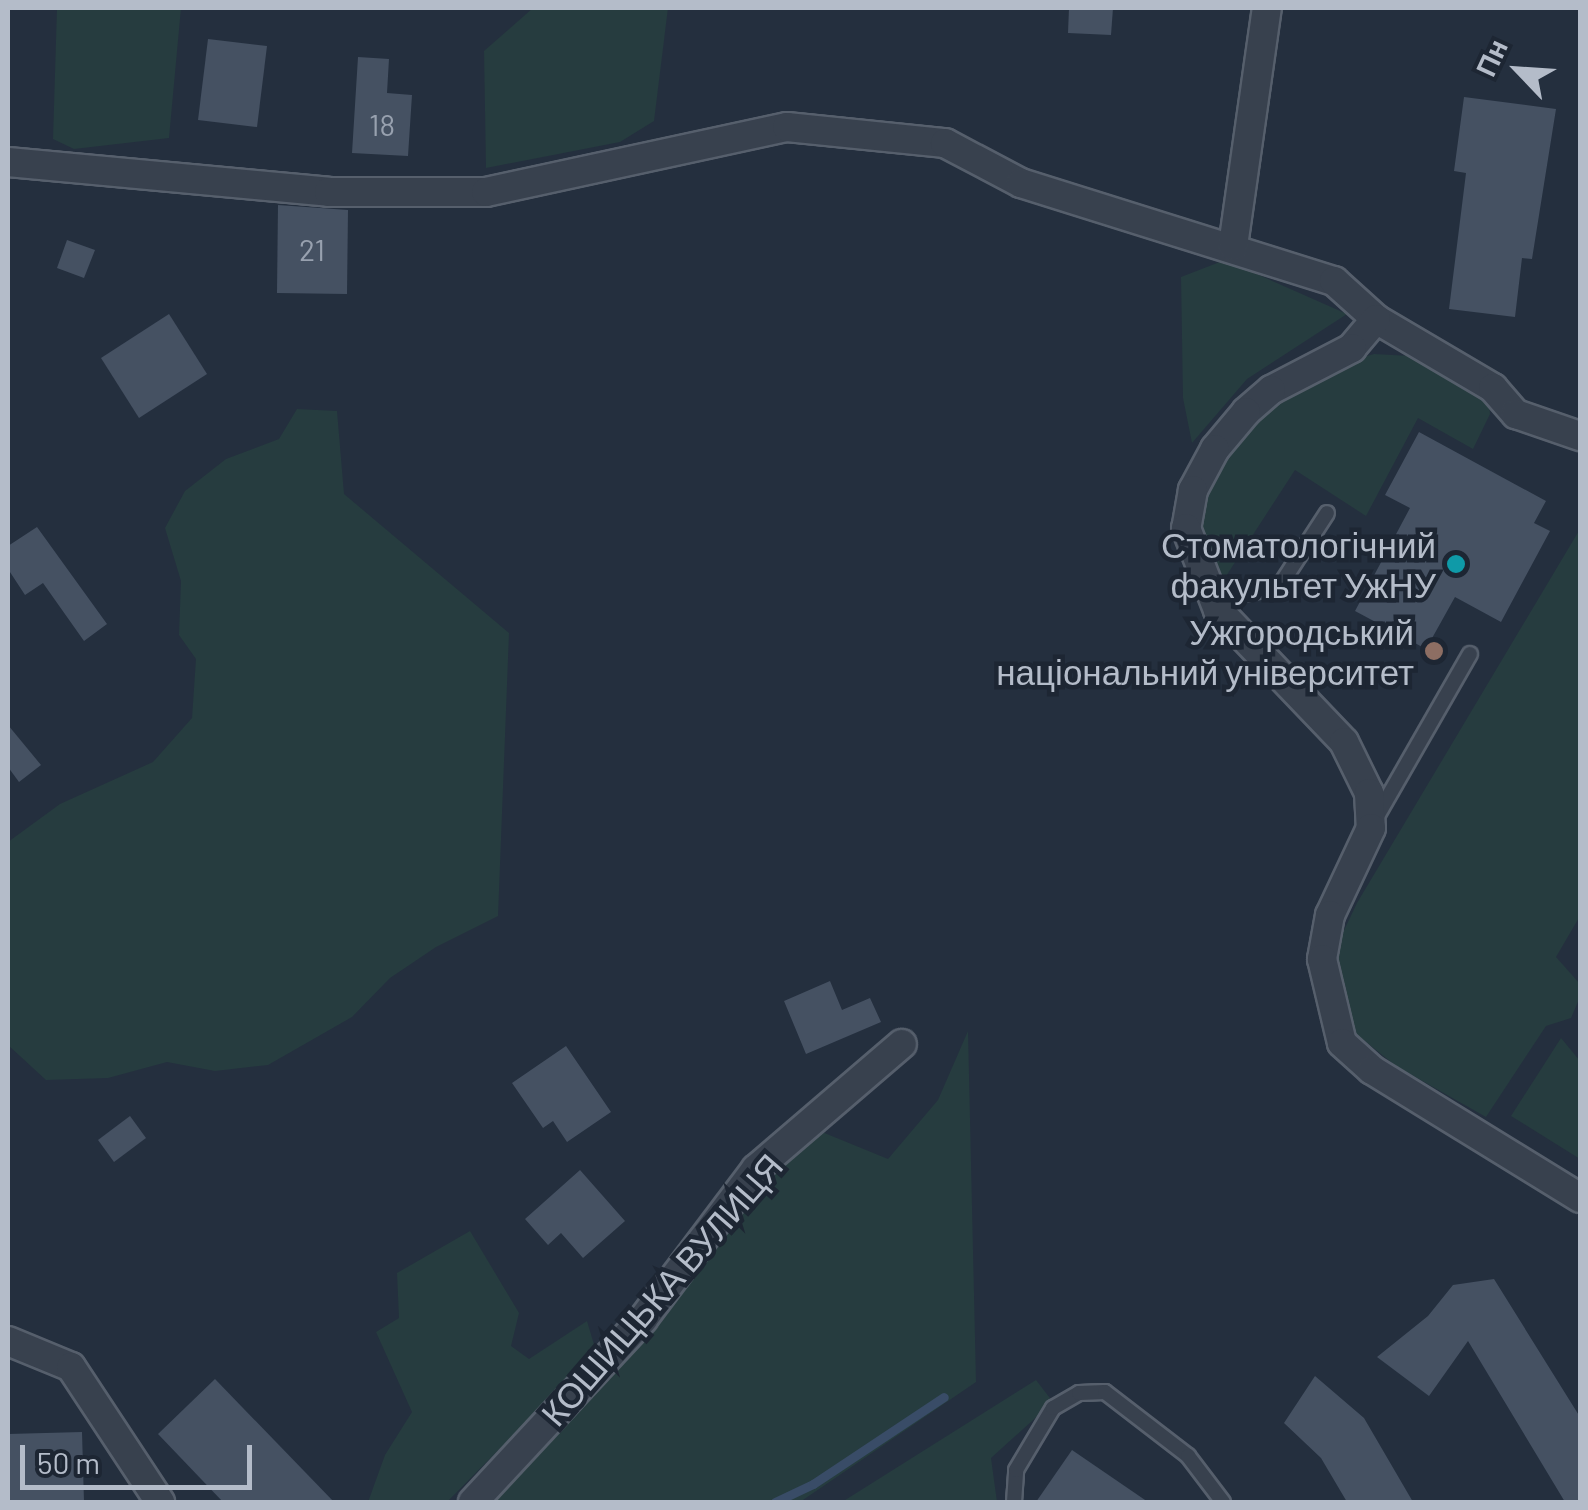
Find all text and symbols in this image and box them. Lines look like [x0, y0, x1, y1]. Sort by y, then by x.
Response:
north arrow [1468, 20, 1568, 120]
text: Пн [1468, 33, 1514, 81]
house number: 18 [369, 106, 395, 142]
house number: 21 [299, 231, 325, 267]
place label: Стоматологічний факультет УжНУ [1161, 523, 1436, 605]
marker: Стоматологічний факультет УжНУ [1445, 553, 1467, 575]
place label: Ужгородський національний університет [996, 610, 1414, 692]
marker: Ужгородський національний університет [1423, 640, 1445, 662]
street label: КОШИЦЬКА ВУЛИЦЯ [531, 1144, 791, 1434]
scale bar [25, 1425, 258, 1487]
text: 50 m [37, 1444, 100, 1480]

